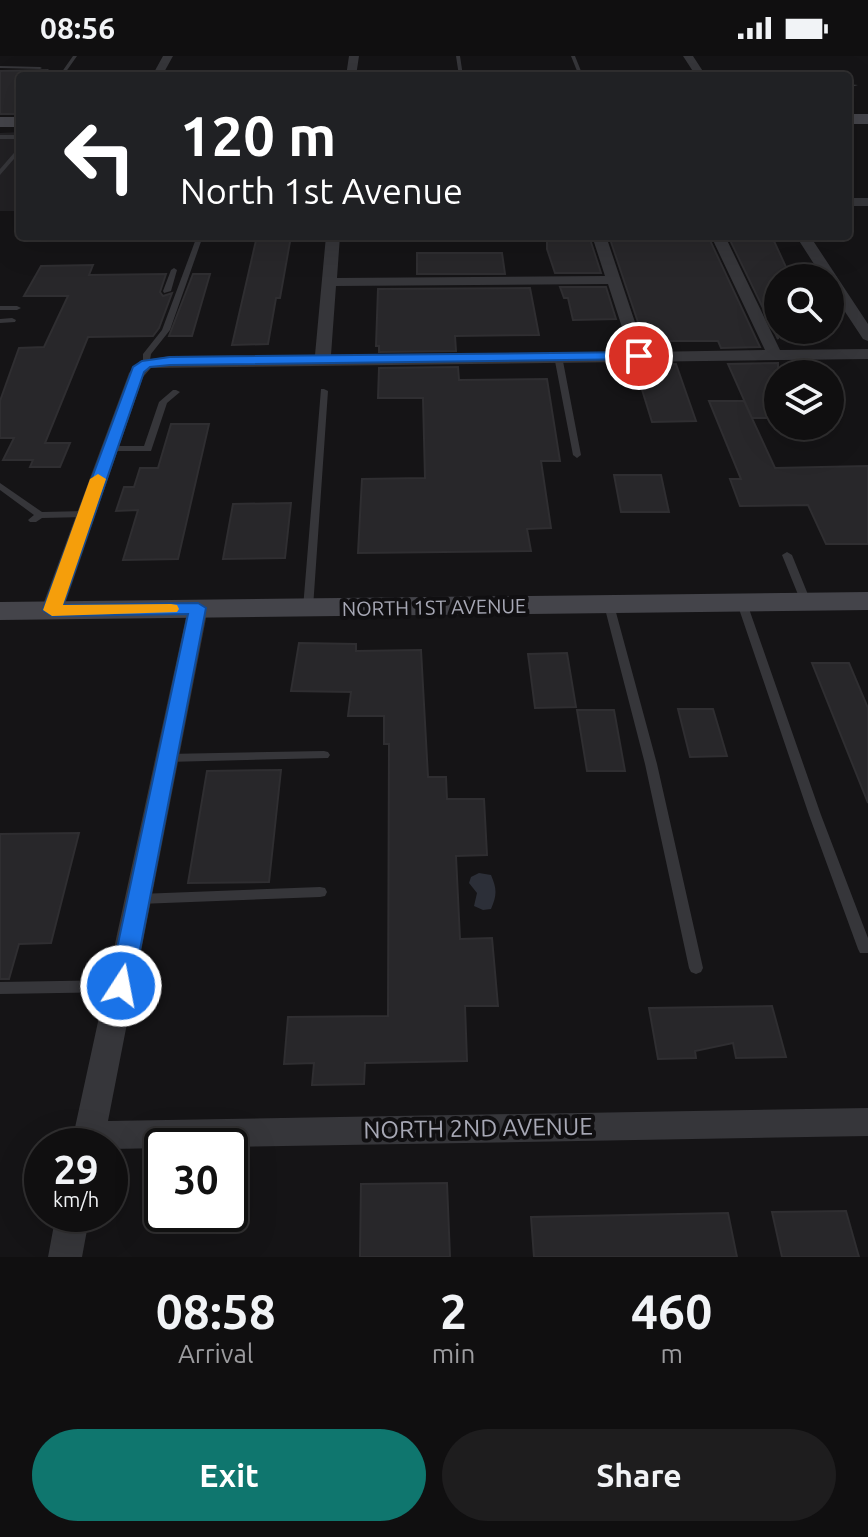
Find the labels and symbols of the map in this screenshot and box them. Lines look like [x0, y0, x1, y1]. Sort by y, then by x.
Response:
pin [605, 322, 673, 390]
street label: NORTH 1ST AVENUE [342, 594, 526, 620]
position arrow [79, 944, 163, 1028]
street label: NORTH 2ND AVENUE [363, 1112, 593, 1144]
speed limit sign: 30 [144, 1128, 248, 1232]

